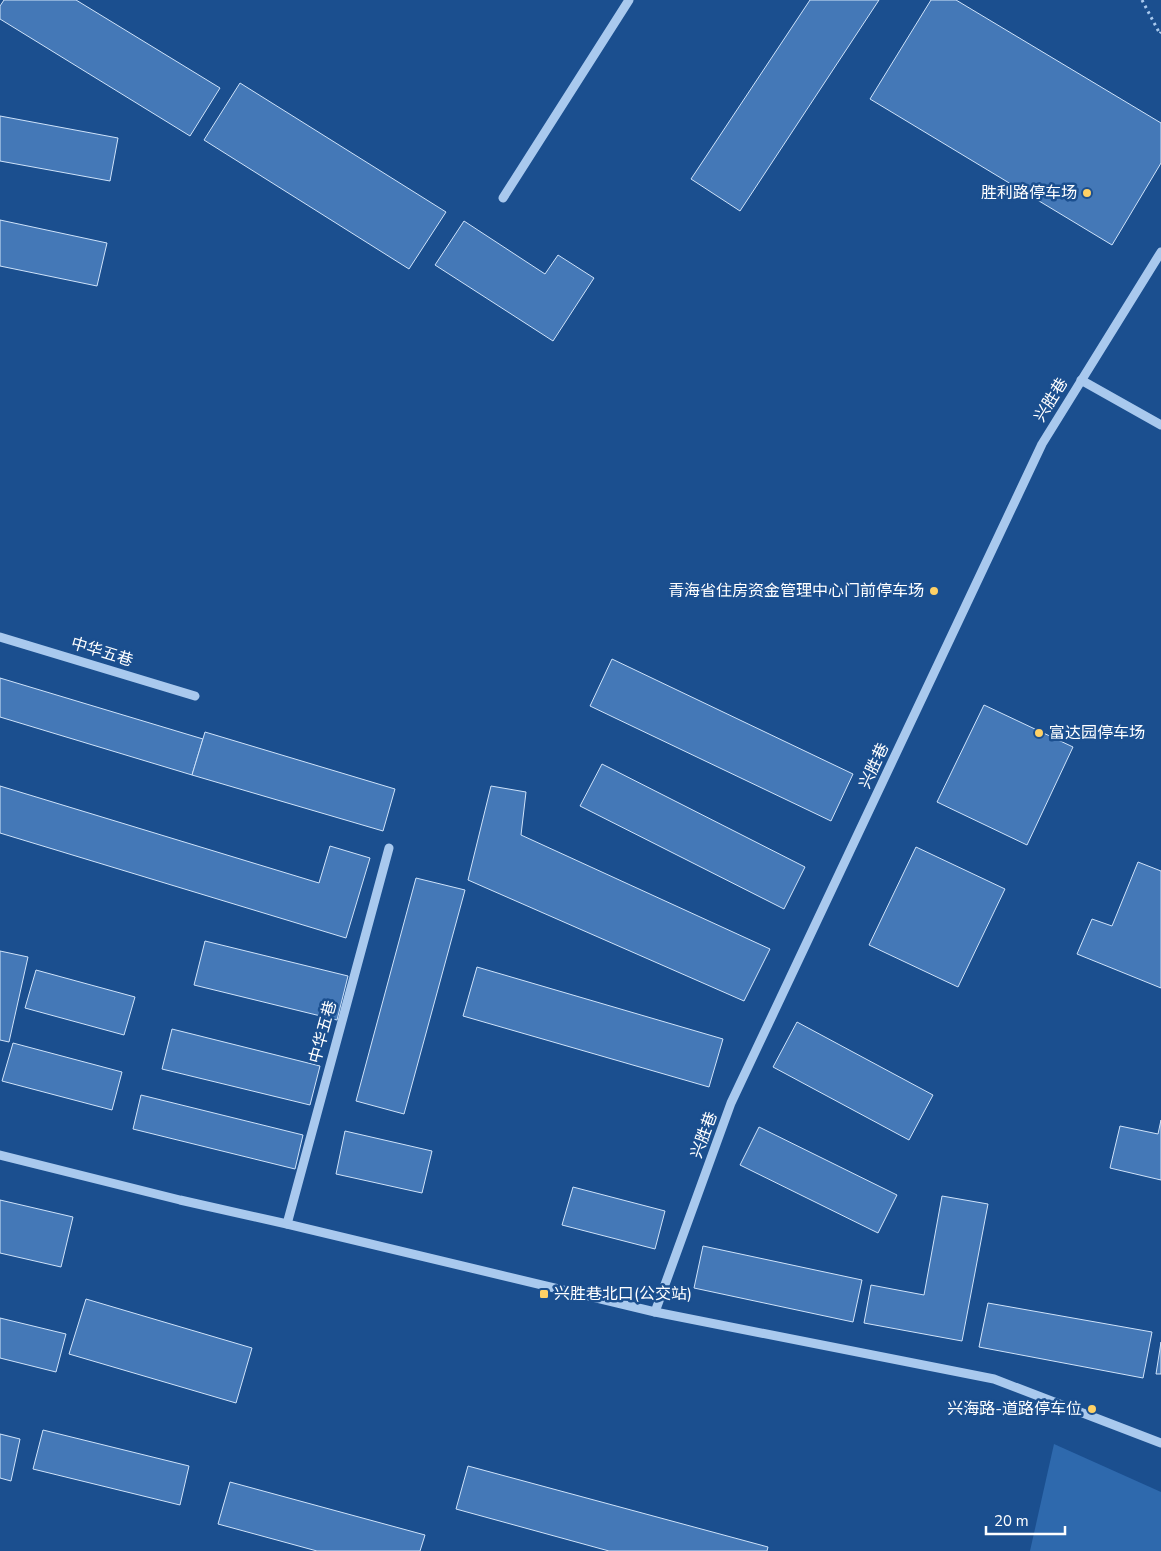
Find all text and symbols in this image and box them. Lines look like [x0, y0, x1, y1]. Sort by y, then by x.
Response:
place label: 胜利路停车场 [981, 182, 1077, 204]
marker: 胜利路停车场 [1081, 187, 1093, 199]
street label: 兴胜巷 [1029, 374, 1073, 426]
place label: 青海省住房资金管理中心门前停车场 [668, 580, 924, 602]
marker: 青海省住房资金管理中心门前停车场 [928, 585, 940, 597]
street label: 中华五巷 [68, 632, 136, 672]
place label: 富达园停车场 [1049, 722, 1145, 744]
marker: 富达园停车场 [1033, 727, 1045, 739]
street label: 兴胜巷 [854, 740, 894, 792]
street label: 中华五巷 [304, 998, 342, 1066]
street label: 兴胜巷 [685, 1109, 723, 1161]
place label: 兴胜巷北口(公交站) [554, 1283, 692, 1305]
marker: 兴胜巷北口(公交站) [538, 1288, 550, 1300]
place label: 兴海路-道路停车位 [947, 1398, 1082, 1420]
marker: 兴海路-道路停车位 [1086, 1403, 1098, 1415]
scale bar [986, 1504, 1065, 1536]
text: 20 m [994, 1511, 1029, 1531]

